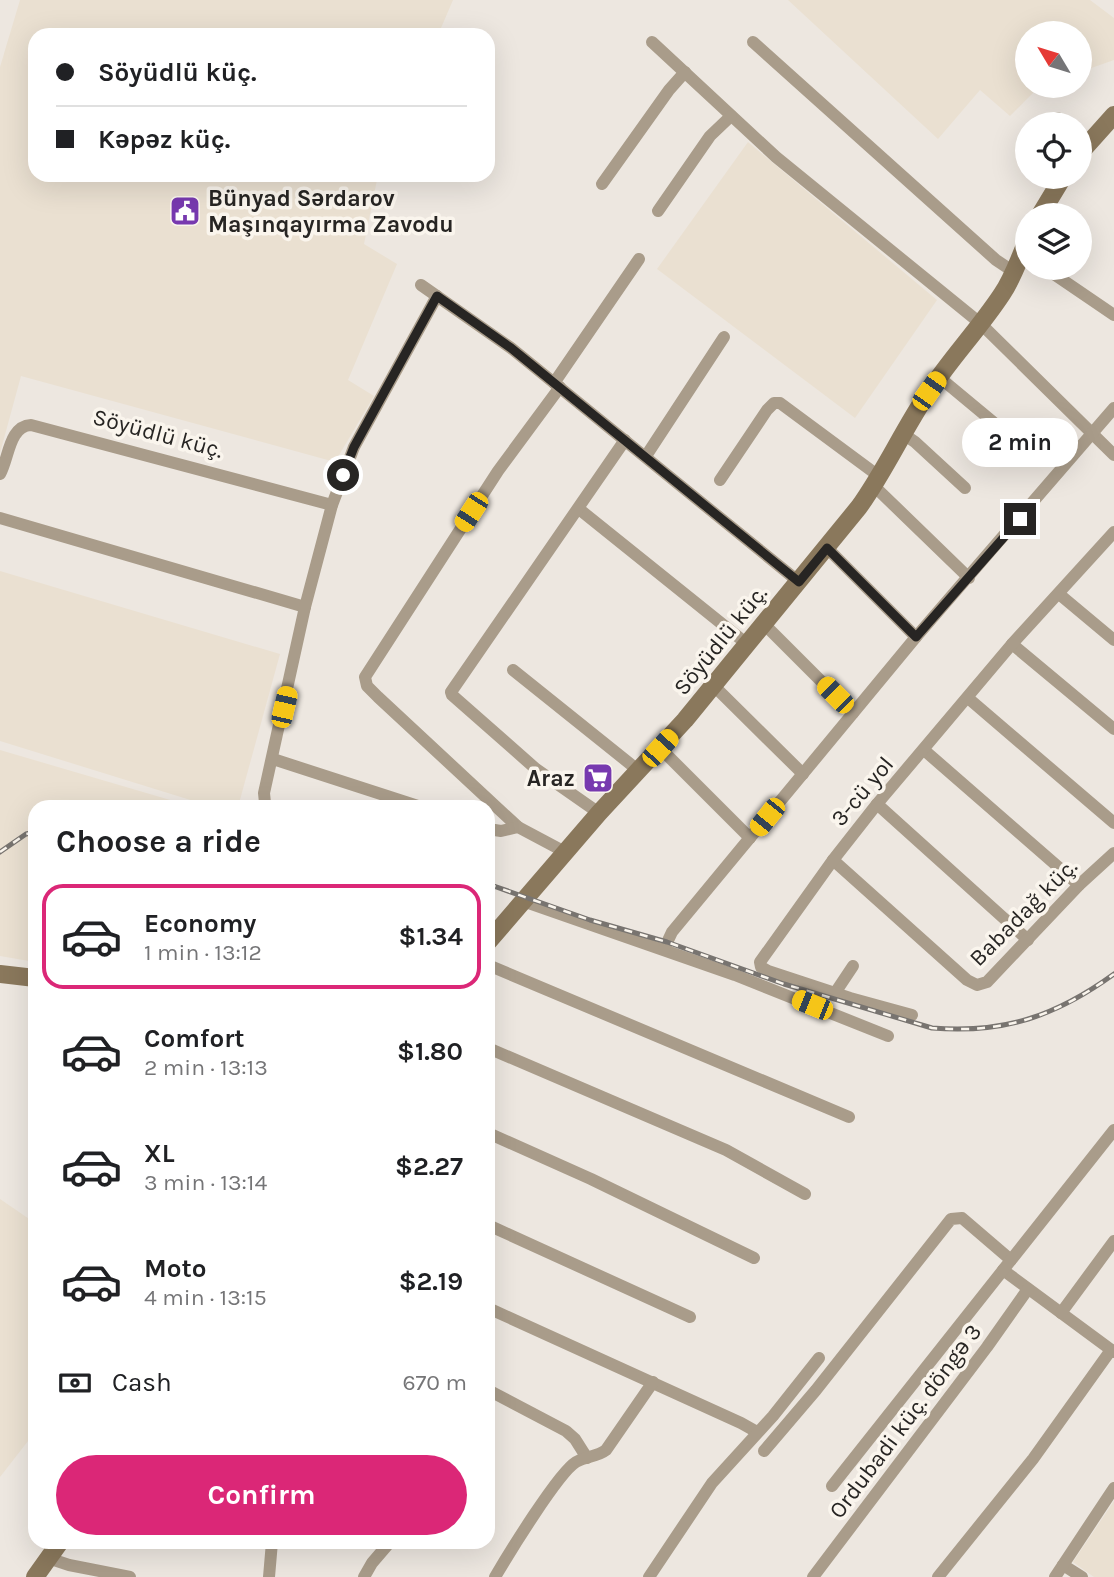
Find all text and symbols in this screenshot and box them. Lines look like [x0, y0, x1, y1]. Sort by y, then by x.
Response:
north arrow [1015, 21, 1092, 98]
map controls [1015, 21, 1092, 280]
text: Söyüdlü küç. [98, 57, 256, 88]
button: locate [1015, 112, 1092, 189]
text: Kəpəz küç. [98, 124, 230, 155]
place label: Bünyad Sərdarov Maşınqayırma Zavodu [208, 185, 454, 238]
public building icon: Bünyad Sərdarov Maşınqayırma Zavodu [168, 194, 202, 228]
button: layers [1015, 203, 1092, 280]
car [909, 368, 950, 414]
street label: Söyüdlü küç. [90, 403, 226, 464]
callout: 2 min [962, 418, 1078, 466]
text: 2 min [988, 429, 1052, 456]
route start [327, 459, 359, 491]
car [451, 489, 492, 535]
route end [1004, 503, 1036, 535]
street label: Söyüdlü küç. [668, 580, 773, 701]
car [813, 673, 858, 717]
car [270, 684, 299, 730]
car [639, 725, 682, 771]
street label: 3-cü yol [826, 751, 899, 832]
supermarket icon: Araz [581, 761, 615, 795]
place label: Araz [527, 765, 575, 792]
car [746, 794, 789, 840]
text: Choose a ride [56, 823, 261, 860]
street label: Babadağ küç. [964, 853, 1083, 972]
icon: car [60, 905, 123, 968]
text: Economy [144, 908, 256, 939]
text: $1.34 [399, 921, 463, 952]
text: 1 min · 13:12 [144, 939, 262, 966]
car [789, 987, 836, 1023]
icon: car [60, 1020, 123, 1083]
text: Comfort [144, 1023, 245, 1054]
text: $1.80 [397, 1036, 463, 1067]
text: 2 min · 13:13 [144, 1054, 268, 1081]
icon: car [60, 1135, 123, 1198]
text: XL [144, 1138, 175, 1169]
text: $2.27 [395, 1151, 463, 1182]
text: 3 min · 13:14 [144, 1169, 267, 1196]
icon: car [60, 1250, 123, 1313]
text: Moto [144, 1253, 206, 1284]
text: $2.19 [399, 1266, 463, 1297]
text: 4 min · 13:15 [144, 1284, 267, 1311]
street label: Ordubadi küç. döngə 3 [824, 1319, 987, 1524]
icon: cash [56, 1364, 94, 1402]
text: Cash [112, 1367, 172, 1398]
text: 670 m [402, 1369, 467, 1396]
button: Confirm [56, 1455, 467, 1535]

